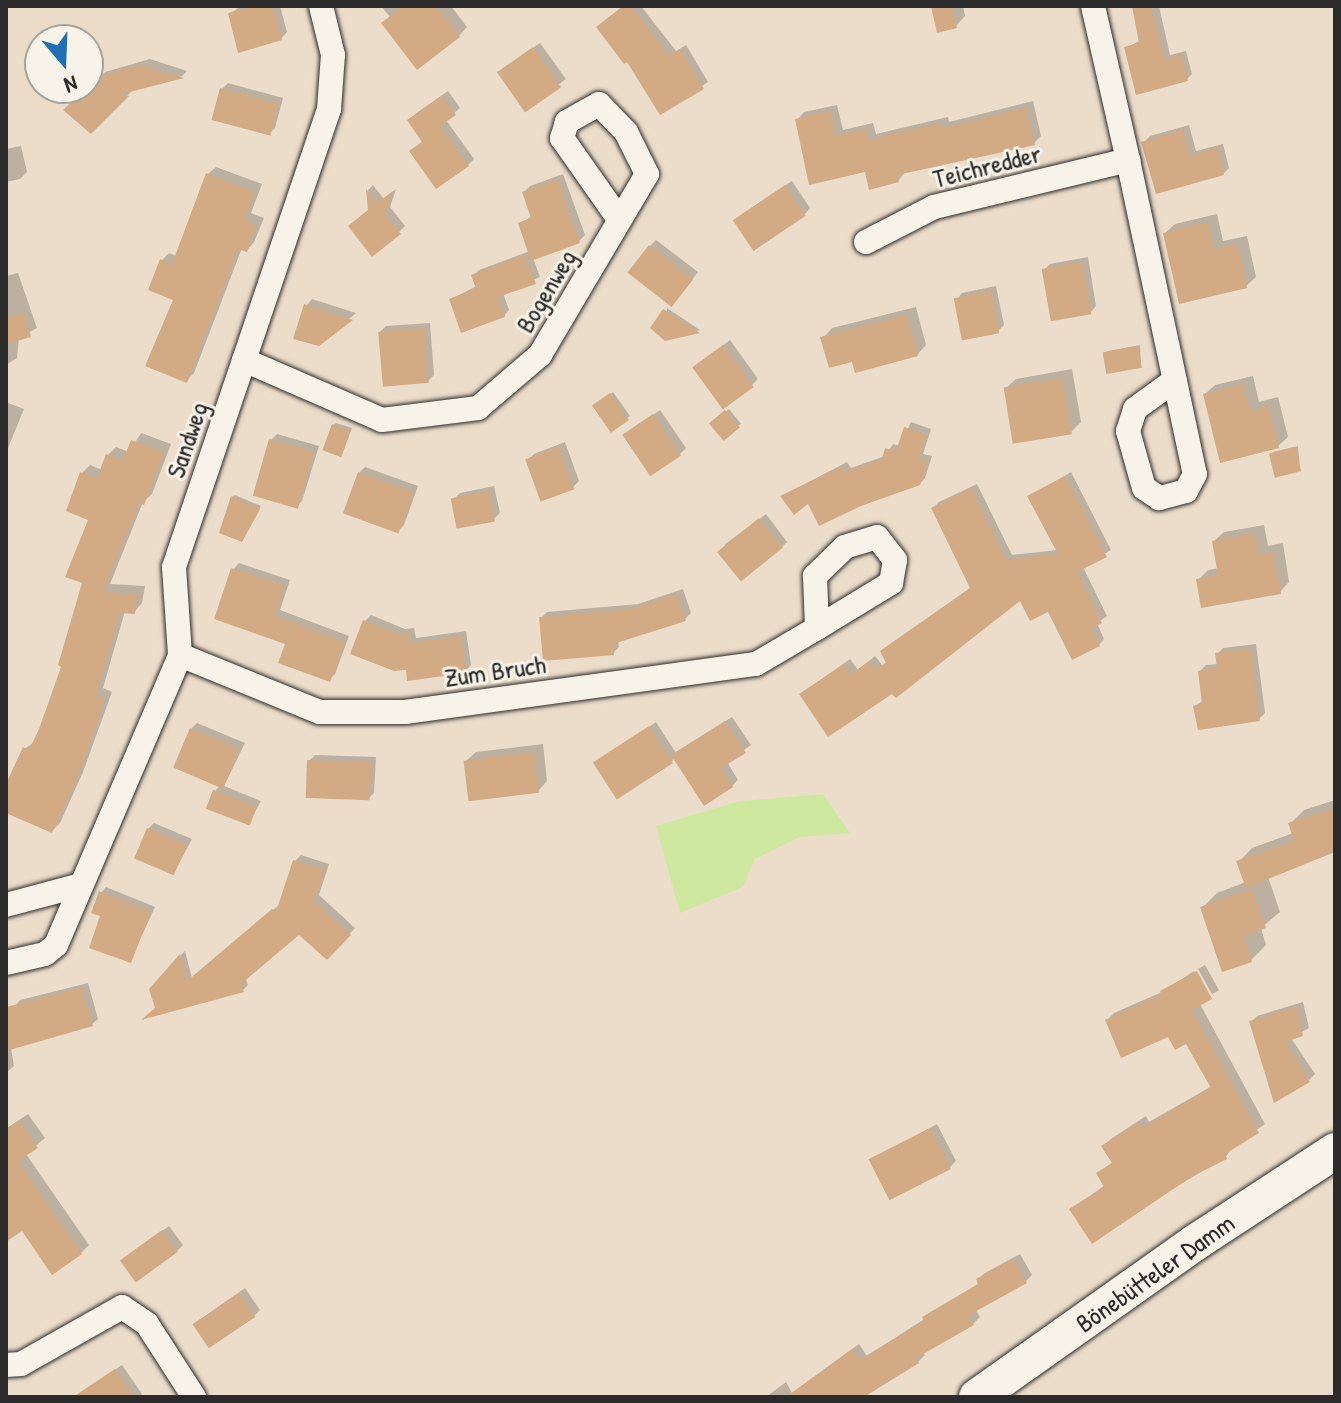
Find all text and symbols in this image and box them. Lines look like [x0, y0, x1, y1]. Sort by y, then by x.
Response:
north arrow [24, 24, 104, 104]
text: N [61, 69, 82, 101]
street label: Teichredder [930, 138, 1044, 194]
street label: Bogenweg [509, 244, 583, 338]
street label: Sandweg [160, 398, 214, 482]
street label: Zum Bruch [442, 648, 548, 694]
street label: Bönebütteler Damm [1070, 1207, 1240, 1339]

